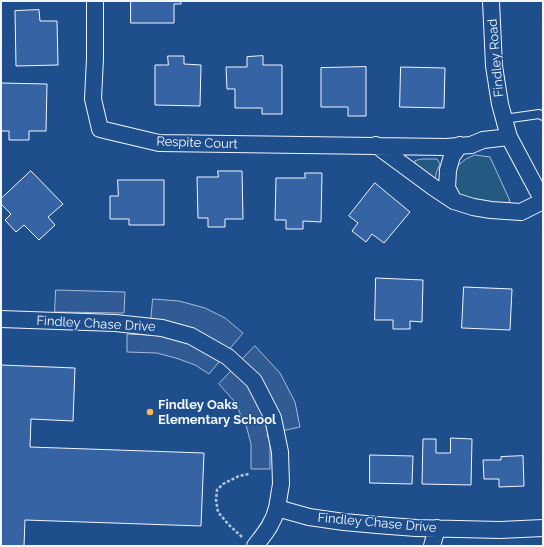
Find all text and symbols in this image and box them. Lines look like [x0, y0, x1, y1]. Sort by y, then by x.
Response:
street label: Findley Road [485, 18, 507, 98]
street label: Respite Court [156, 134, 238, 152]
street label: Findley Chase Drive [36, 313, 156, 335]
place label: Findley Oaks Elementary School [158, 397, 276, 428]
marker: Findley Oaks Elementary School [145, 407, 155, 417]
street label: Findley Chase Drive [317, 510, 437, 536]

